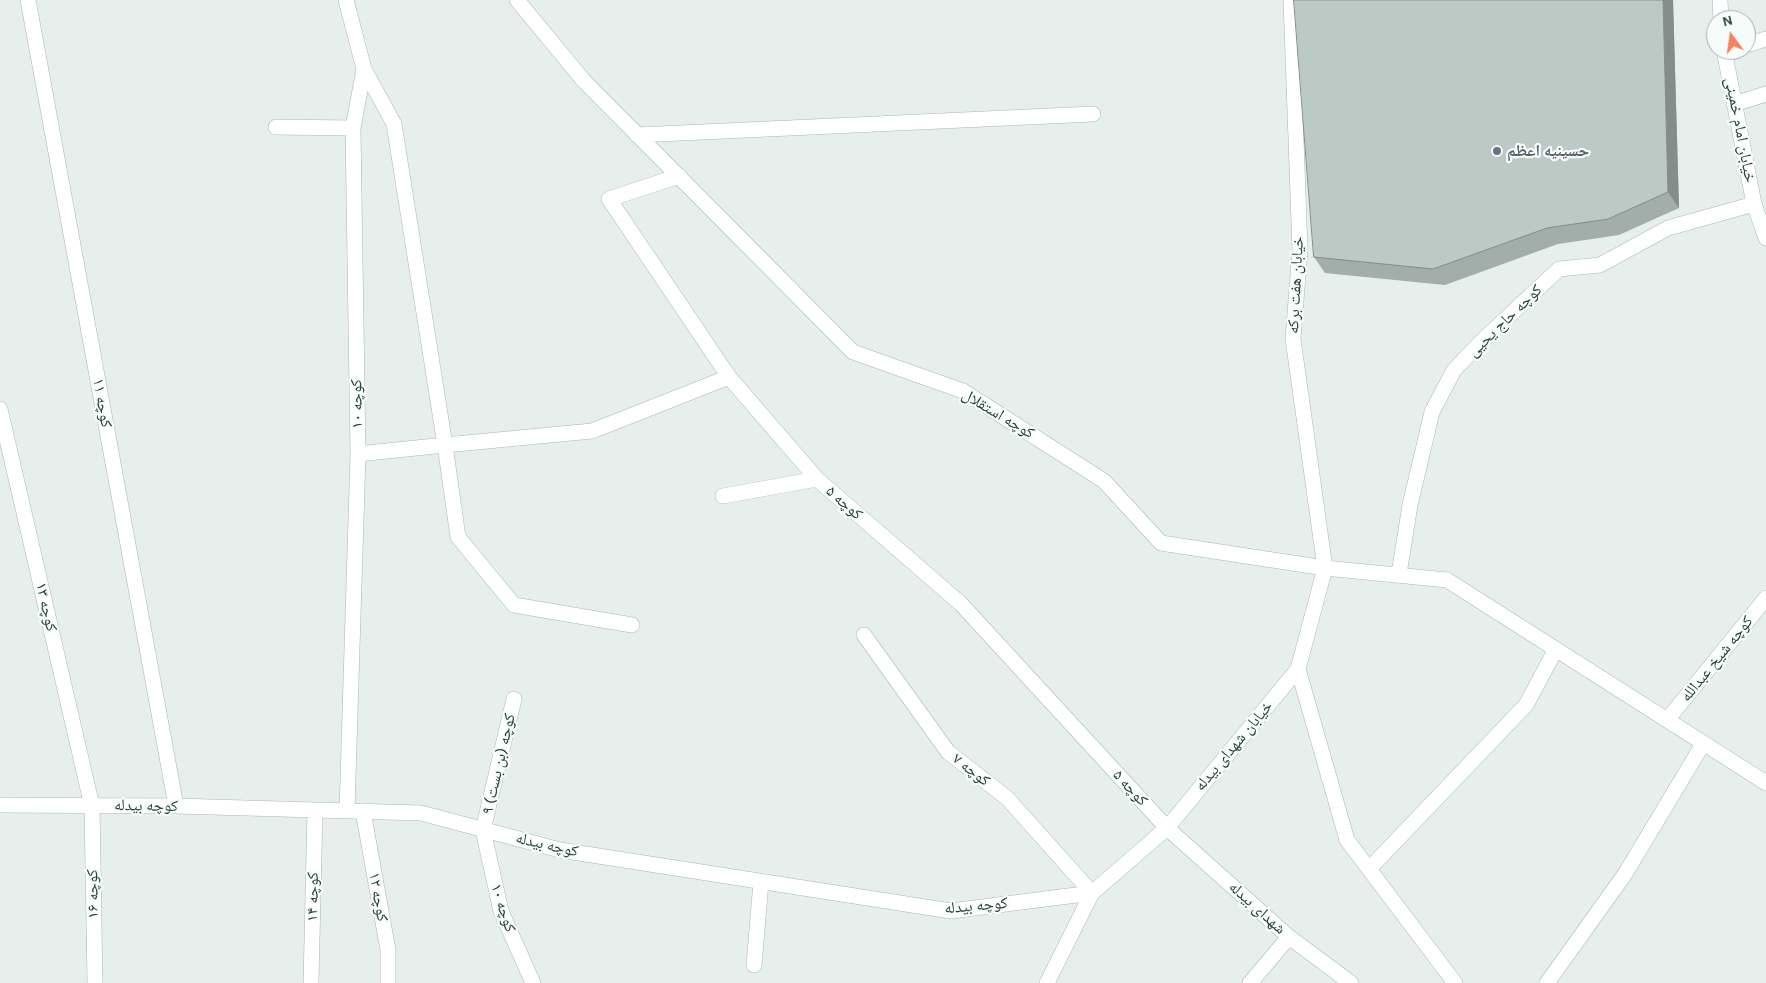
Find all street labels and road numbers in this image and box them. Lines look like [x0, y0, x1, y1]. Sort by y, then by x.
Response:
street label: خیابان امام خمینی [1720, 76, 1760, 184]
street label: خیابان هفت برکه [1284, 236, 1308, 334]
street label: کوچه حاج یحیی [1464, 281, 1546, 361]
street label: کوچه ۱۱ [88, 377, 116, 429]
street label: کوچه ۱۰ [347, 379, 367, 429]
street label: کوچه استقلال [958, 385, 1038, 443]
street label: کوچه ۵ [822, 482, 866, 524]
street label: کوچه ۱۳ [31, 581, 61, 633]
street label: کوچه شیخ عبدالله [1677, 612, 1757, 706]
street label: خیابان شهدای بیدله [1191, 697, 1277, 795]
street label: کوچه (بن بست) ۹ [478, 711, 520, 817]
street label: کوچه ۷ [948, 749, 994, 791]
street label: کوچه ۵ [1108, 766, 1152, 810]
street label: کوچه بیدله [114, 796, 178, 816]
street label: کوچه بیدله [514, 828, 580, 862]
street label: کوچه ۱۶ [83, 869, 103, 919]
street label: کوچه ۱۲ [364, 871, 392, 923]
street label: کوچه ۱۴ [303, 872, 323, 922]
street label: شهدای بیدله [1225, 877, 1289, 939]
street label: کوچه ۱۰ [486, 881, 520, 935]
street label: کوچه بیدله [943, 894, 1009, 918]

